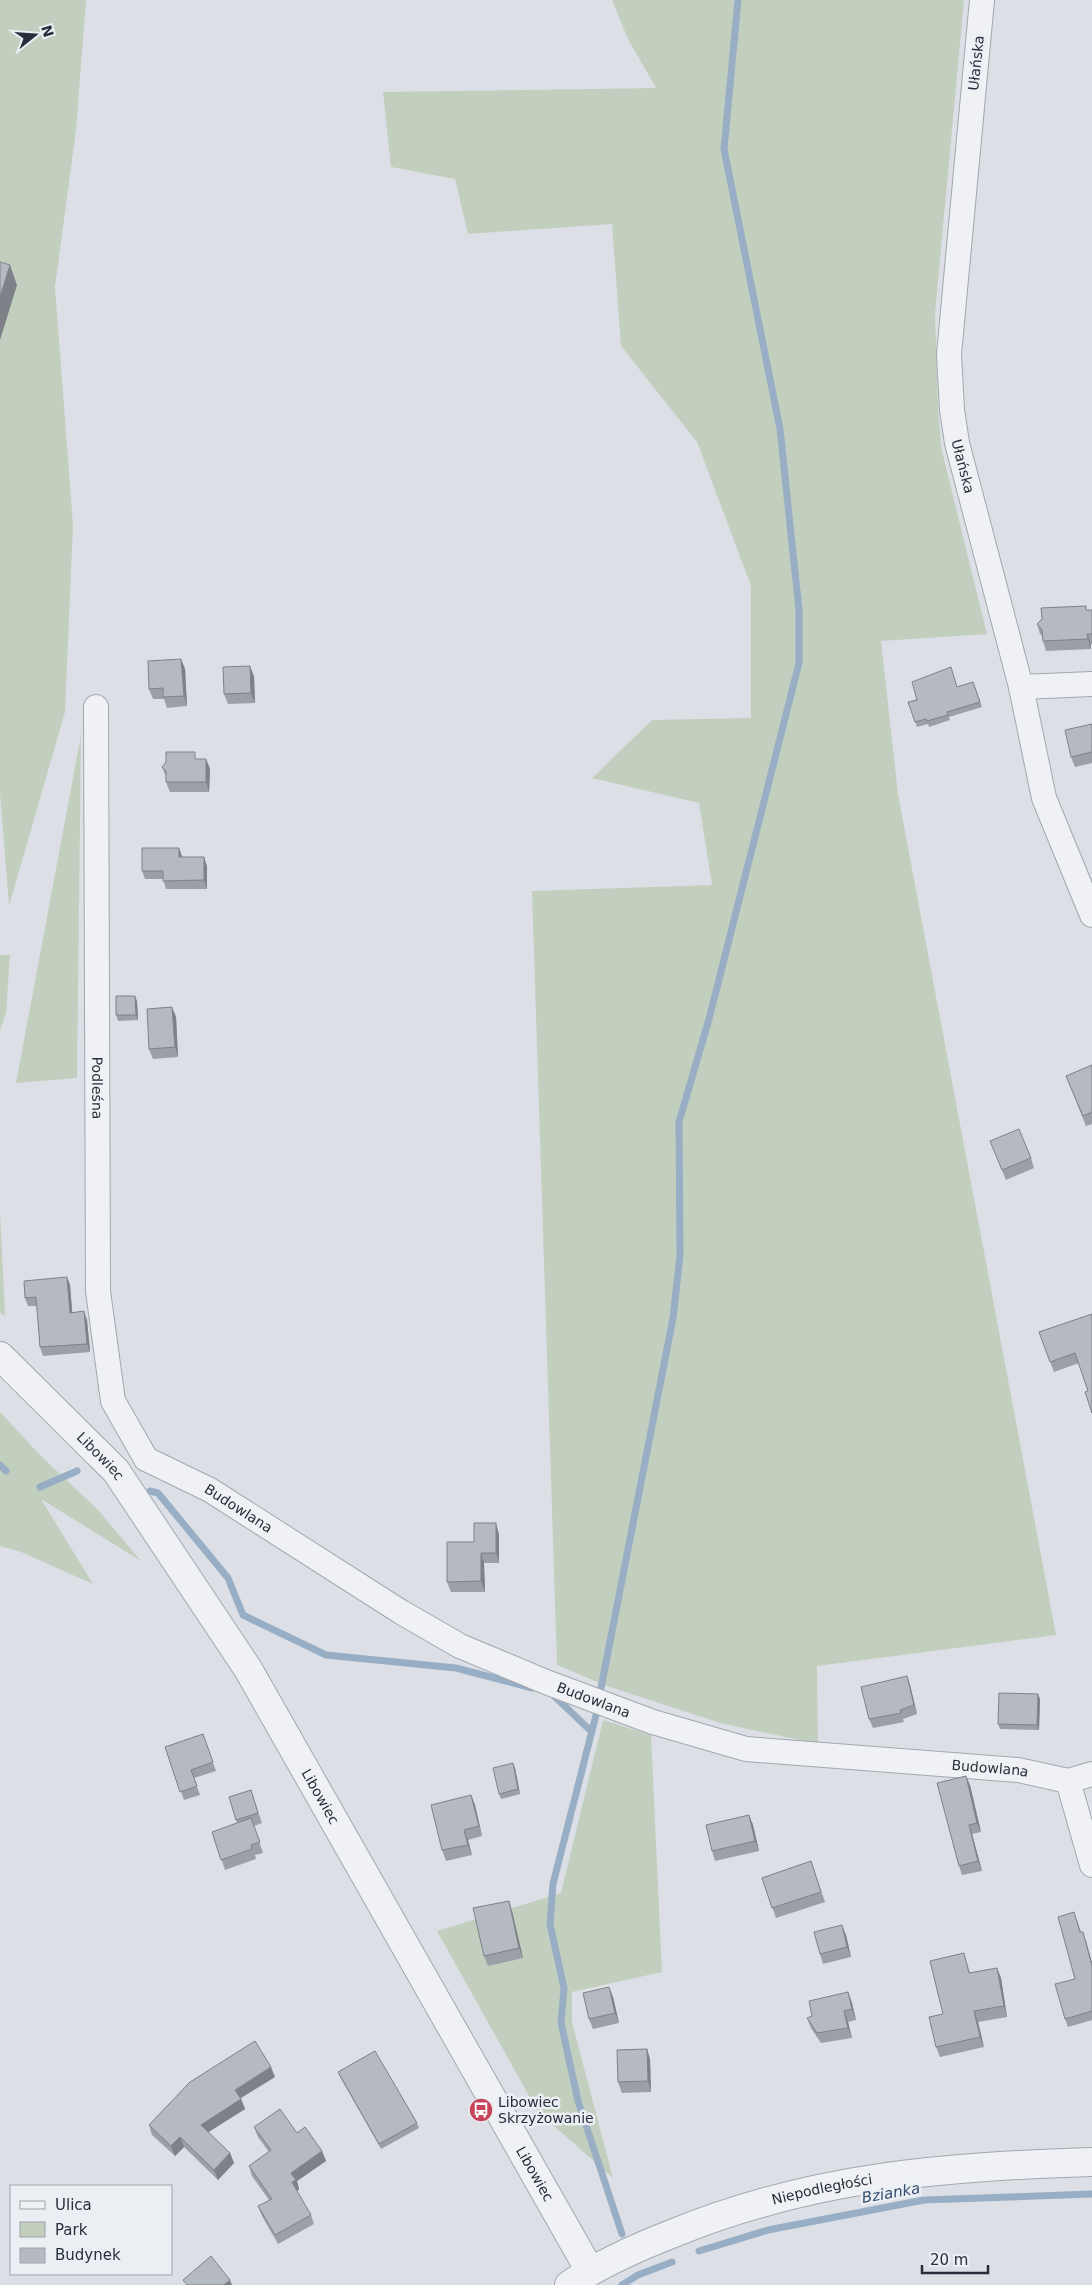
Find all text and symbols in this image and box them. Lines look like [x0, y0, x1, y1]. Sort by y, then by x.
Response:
north arrow [10, 10, 60, 60]
text: N [38, 23, 57, 39]
street label: Ułańska [965, 35, 987, 91]
street label: Ułańska [948, 437, 978, 495]
street label: Podleśna [89, 1057, 105, 1119]
street label: Libowiec [74, 1429, 128, 1483]
street label: Budowlana [202, 1481, 275, 1536]
street label: Budowlana [555, 1679, 633, 1721]
street label: Budowlana [951, 1757, 1030, 1780]
street label: Libowiec [298, 1766, 342, 1827]
place label: Libowiec Skrzyżowanie [498, 2094, 594, 2126]
bus stop icon: Libowiec Skrzyżowanie [468, 2097, 494, 2123]
street label: Libowiec [513, 2143, 557, 2204]
street label: Niepodległości [770, 2171, 873, 2208]
water label: Bzianka [860, 2179, 922, 2207]
legend [10, 2185, 172, 2275]
text: Ulica [55, 2196, 92, 2214]
text: Park [55, 2221, 88, 2239]
scale bar [922, 2242, 988, 2274]
text: Budynek [55, 2246, 121, 2264]
text: 20 m [930, 2251, 968, 2269]

